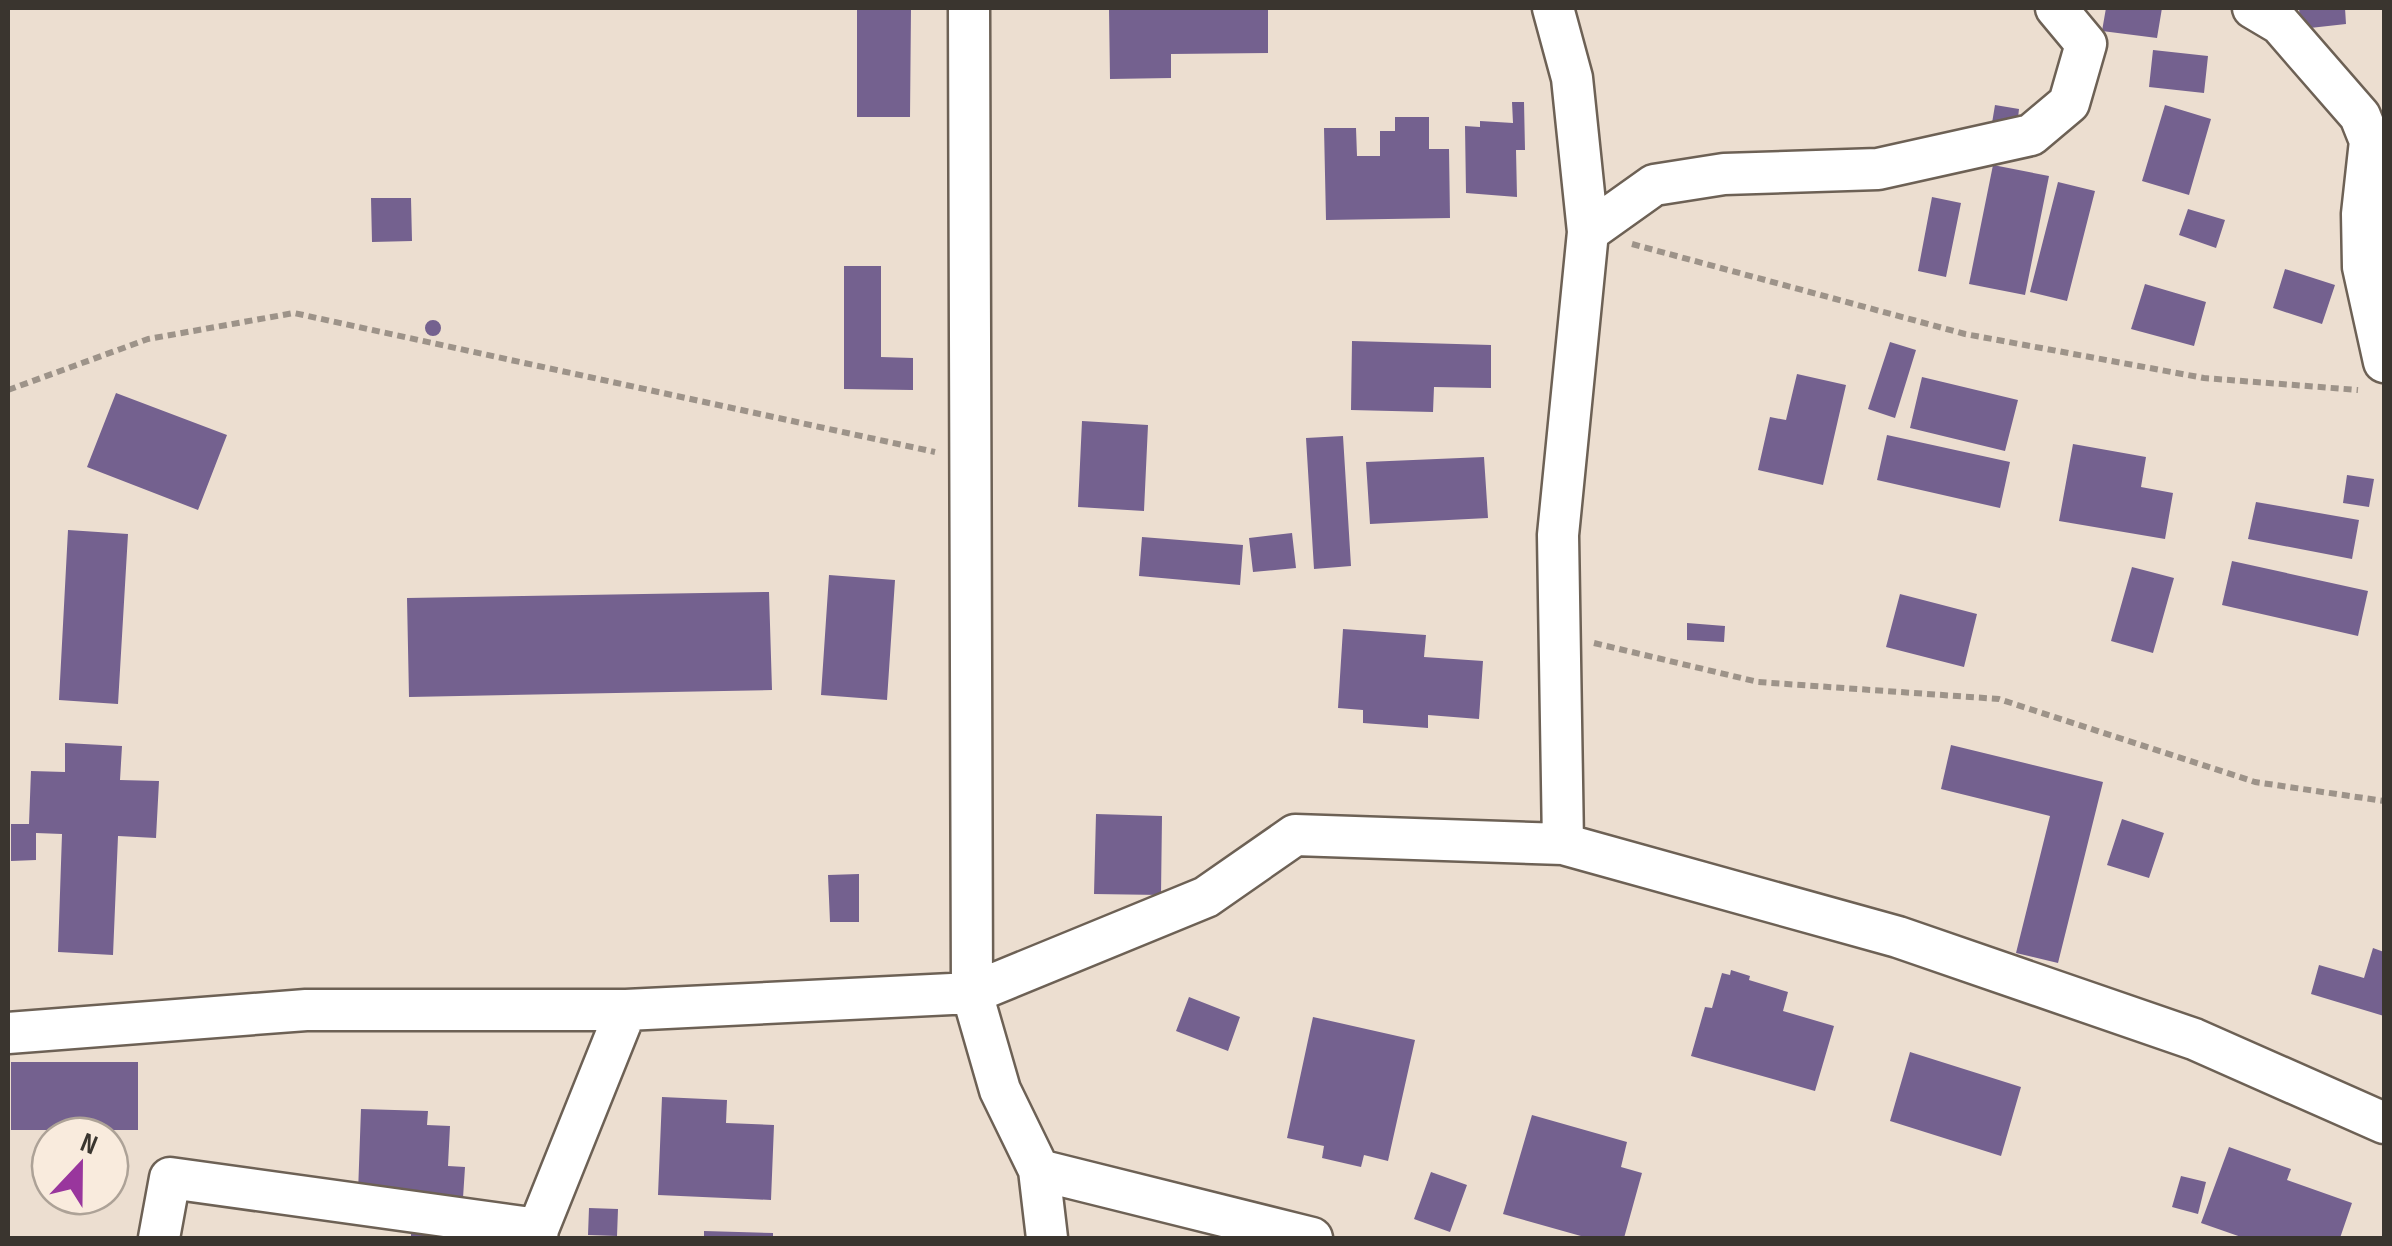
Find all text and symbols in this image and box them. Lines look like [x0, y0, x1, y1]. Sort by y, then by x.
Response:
north arrow [30, 1116, 130, 1216]
text: N [76, 1126, 102, 1162]

